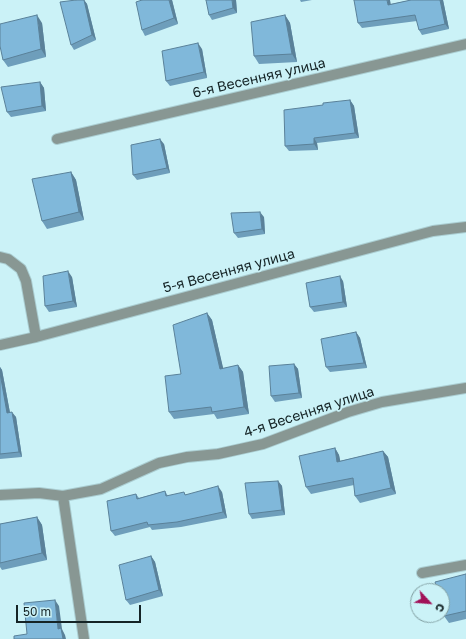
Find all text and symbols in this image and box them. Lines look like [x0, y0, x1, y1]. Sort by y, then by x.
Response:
street label: 6-я Весенняя улица [191, 55, 327, 101]
street label: 5-я Весенняя улица [161, 245, 297, 297]
street label: 4-я Весенняя улица [242, 383, 376, 441]
north arrow [410, 583, 450, 623]
scale bar [18, 597, 143, 623]
text: С [433, 602, 448, 614]
text: 50 m [23, 604, 51, 619]

